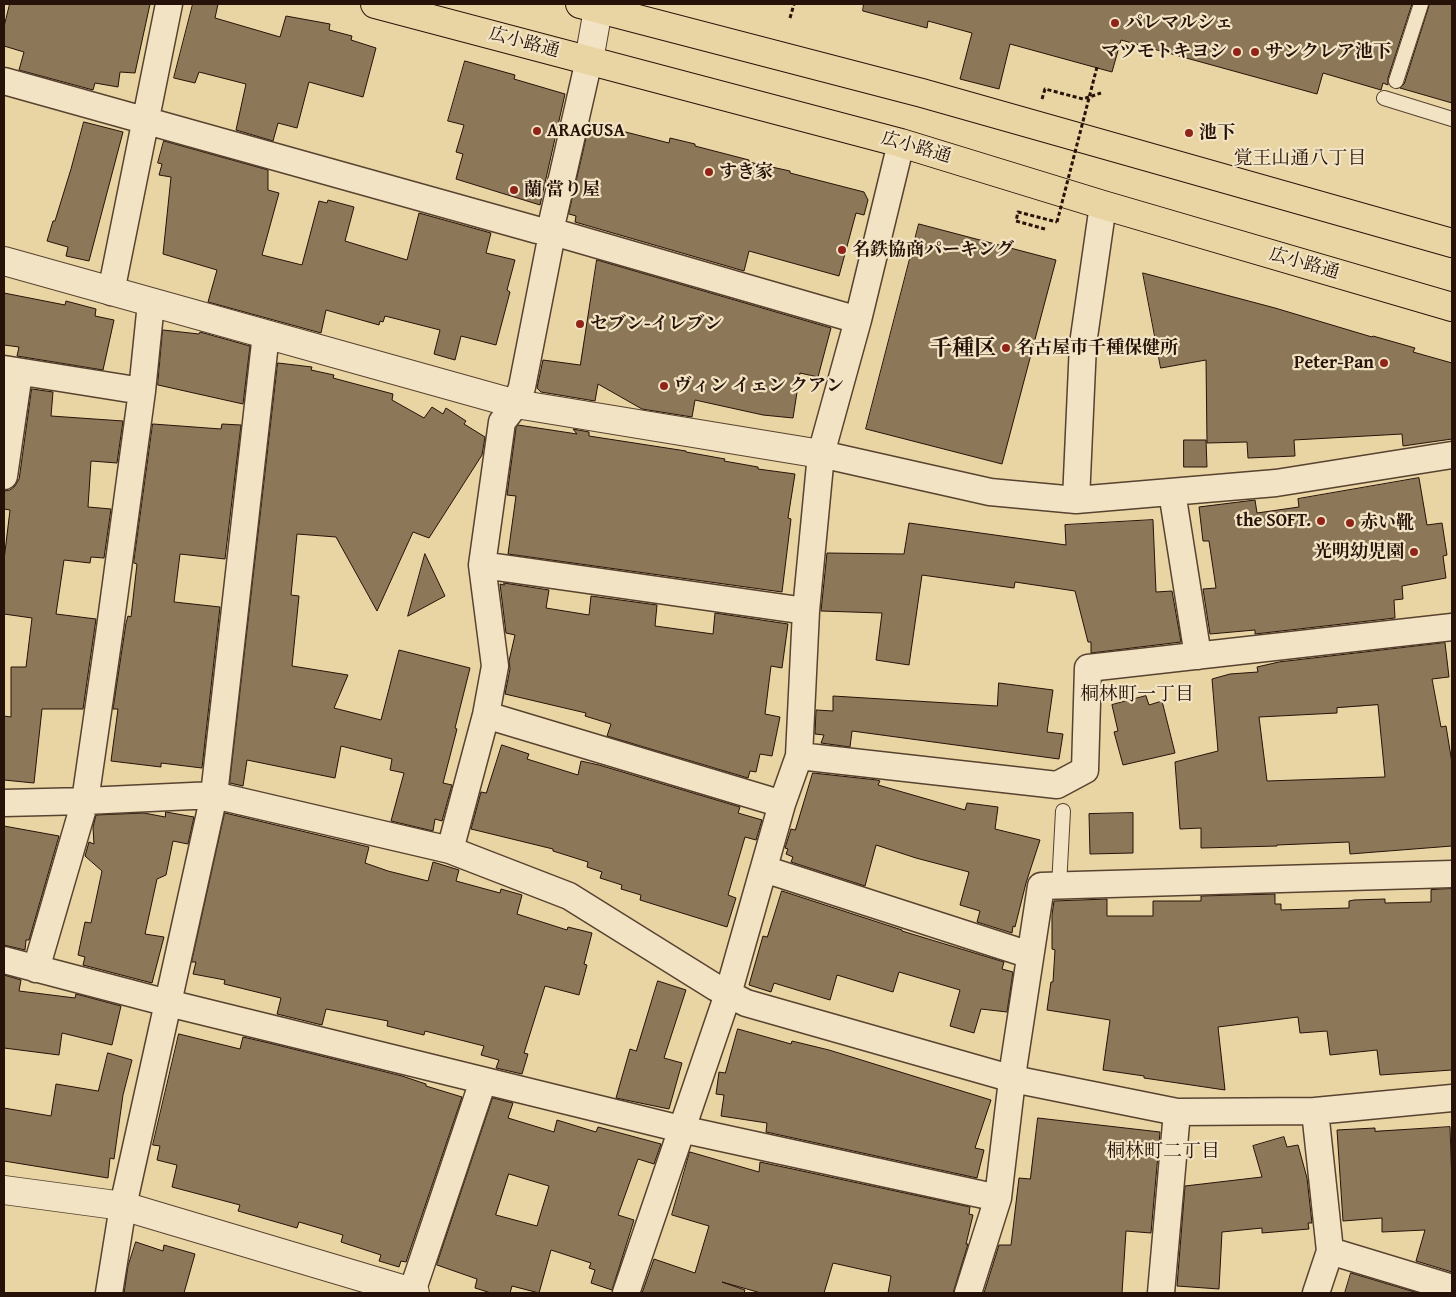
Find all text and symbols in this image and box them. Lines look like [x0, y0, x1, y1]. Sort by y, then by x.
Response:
place label: パレマルシェ [1125, 12, 1233, 34]
marker: パレマルシェ [1109, 17, 1121, 29]
street label: 広小路通 [486, 23, 562, 63]
place label: マツモトキヨシ [1101, 41, 1227, 63]
place label: サンクレア池下 [1265, 41, 1391, 63]
marker: マツモトキヨシ [1231, 46, 1243, 58]
marker: サンクレア池下 [1249, 46, 1261, 58]
place label: ARAGUSA [547, 120, 625, 142]
place label: 池下 [1199, 122, 1235, 144]
marker: ARAGUSA [531, 125, 543, 137]
marker: 池下 [1183, 127, 1195, 139]
street label: 広小路通 [878, 128, 954, 168]
district label: 覚王山通八丁目 [1234, 148, 1366, 170]
place label: すき家 [719, 161, 773, 183]
marker: すき家 [703, 166, 715, 178]
place label: 蘭 當り屋 [524, 179, 600, 201]
marker: 蘭 當り屋 [508, 184, 520, 196]
place label: 名鉄協商パーキング [852, 239, 1014, 261]
marker: 名鉄協商パーキング [836, 244, 848, 256]
street label: 広小路通 [1266, 244, 1342, 284]
place label: セブン-イレブン [590, 313, 723, 335]
marker: セブン-イレブン [574, 318, 586, 330]
district label: 千種区 [930, 336, 996, 362]
place label: 名古屋市千種保健所 [1016, 337, 1178, 359]
marker: 名古屋市千種保健所 [1000, 342, 1012, 354]
place label: Peter-Pan [1294, 352, 1374, 374]
marker: Peter-Pan [1378, 357, 1390, 369]
place label: ヴィン イェン クアン [674, 375, 844, 397]
marker: ヴィン イェン クアン [658, 380, 670, 392]
place label: the SOFT. [1236, 510, 1311, 532]
place label: 赤い靴 [1360, 512, 1414, 534]
marker: the SOFT. [1315, 515, 1327, 527]
marker: 赤い靴 [1344, 517, 1356, 529]
place label: 光明幼児園 [1314, 541, 1404, 563]
marker: 光明幼児園 [1408, 546, 1420, 558]
district label: 桐林町一丁目 [1080, 684, 1194, 706]
district label: 桐林町二丁目 [1106, 1141, 1220, 1163]

